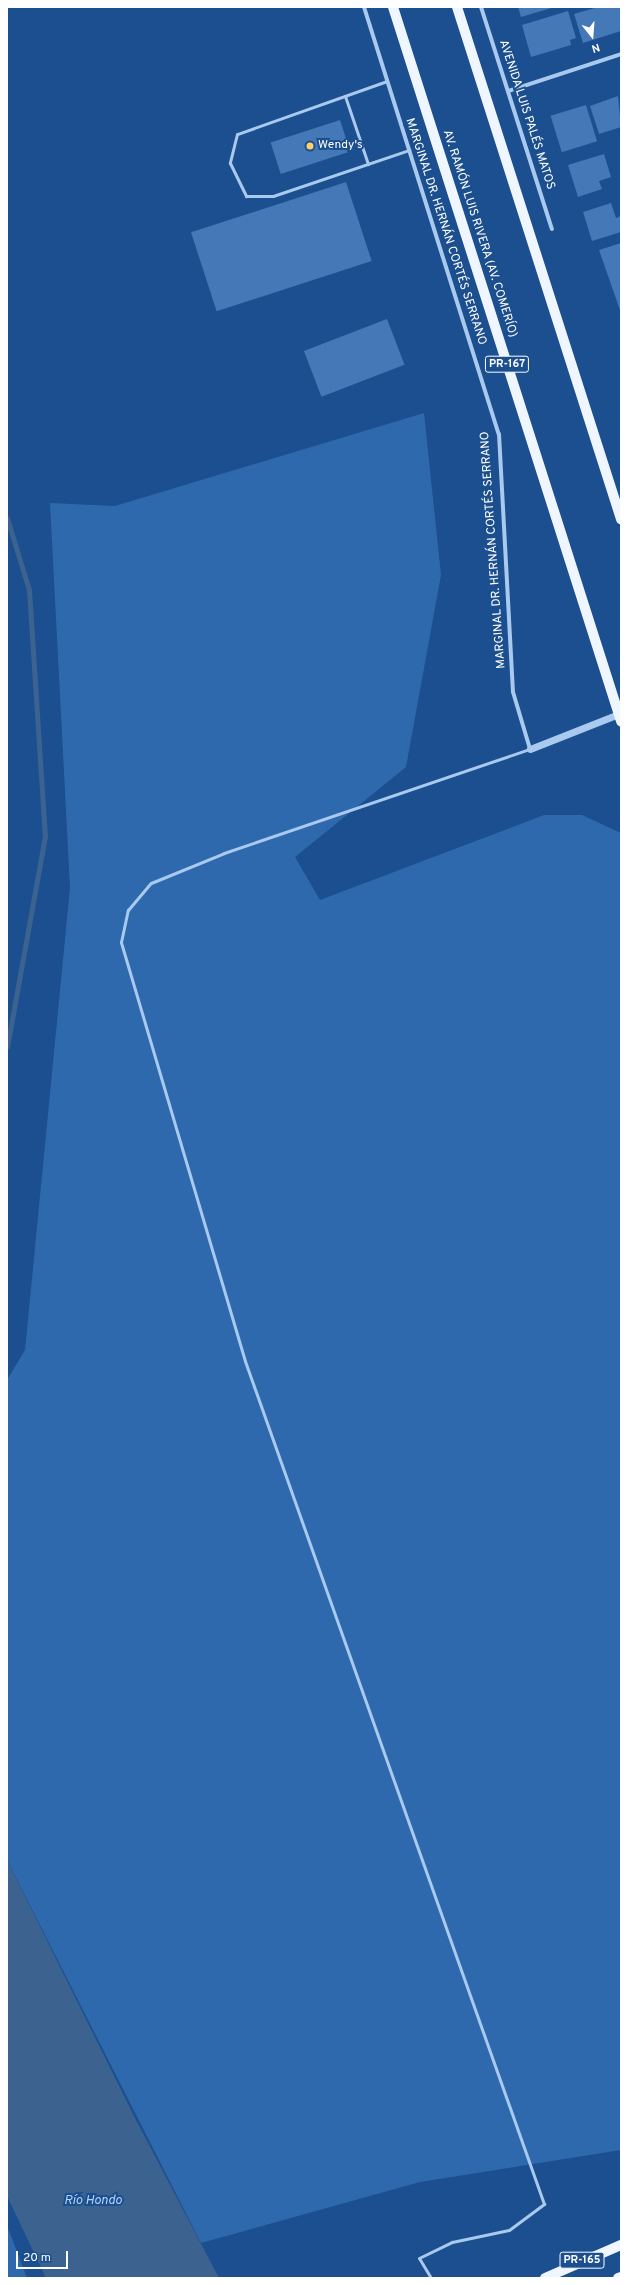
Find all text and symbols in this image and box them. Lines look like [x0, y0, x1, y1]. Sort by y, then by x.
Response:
north arrow [572, 16, 612, 56]
street label: AVENIDA LUIS PALÉS MATOS [495, 38, 557, 192]
text: N [590, 40, 601, 55]
street label: MARGINAL DR. HERNÁN CORTÉS SERRANO [401, 117, 489, 347]
street label: AV. RAMÓN LUIS RIVERA (AV. COMERÍO) [439, 128, 519, 340]
place label: Wendy's [318, 139, 363, 153]
marker: Wendy's [305, 141, 315, 151]
road number: PR-167 [484, 355, 530, 373]
street label: MARGINAL DR. HERNÁN CORTÉS SERRANO [479, 431, 509, 669]
water label: Río Hondo [64, 2193, 122, 2209]
scale bar [18, 2243, 70, 2269]
text: 20 m [23, 2250, 51, 2266]
road number: PR-165 [559, 2251, 605, 2269]

